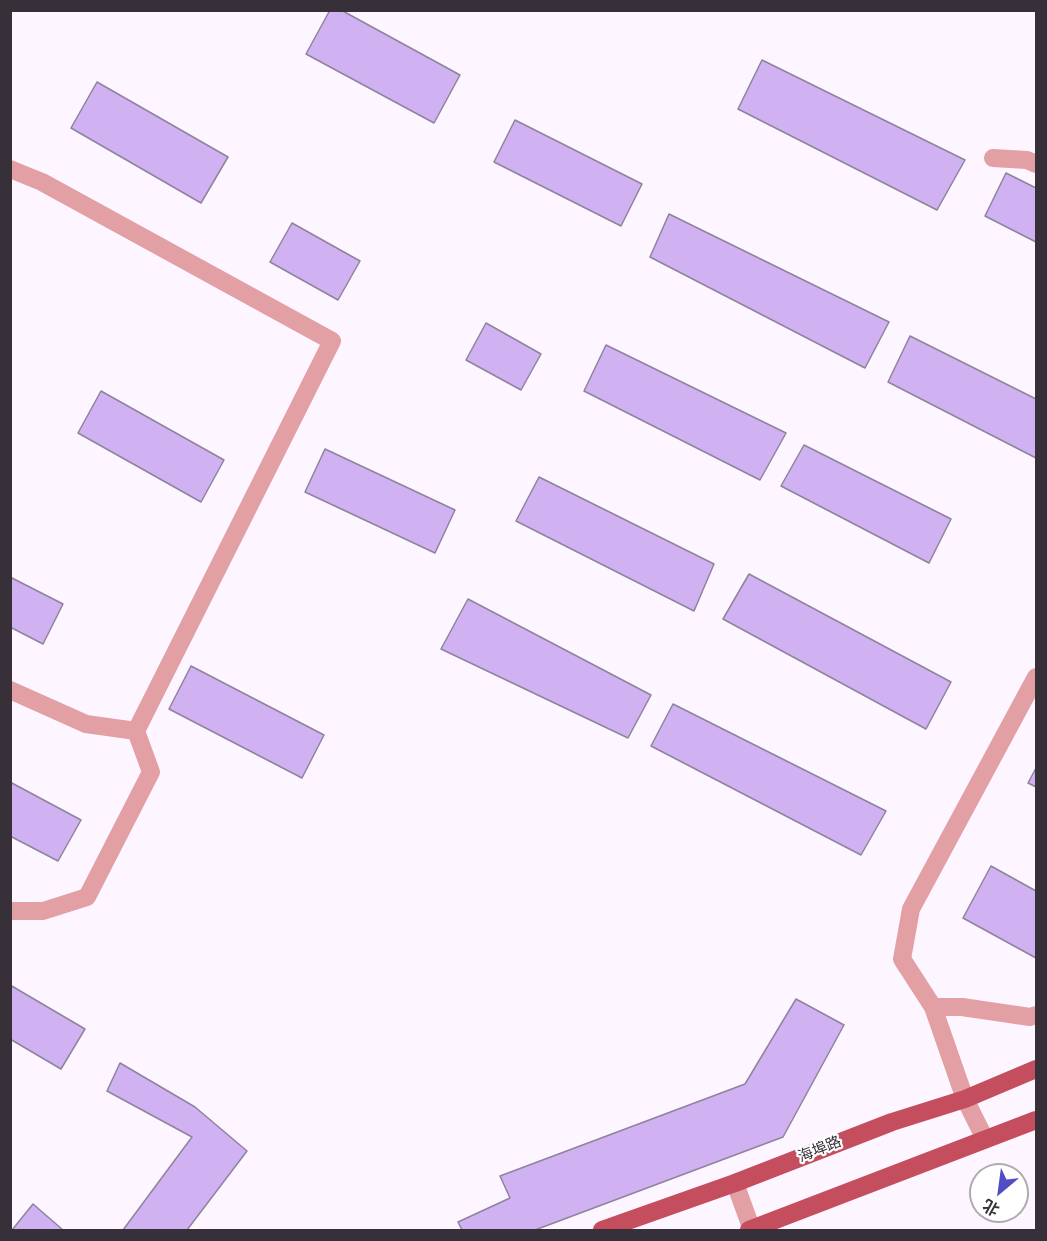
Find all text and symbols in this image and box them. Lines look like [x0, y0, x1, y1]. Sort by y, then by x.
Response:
street label: 海埠路 [796, 1133, 844, 1167]
north arrow [969, 1163, 1029, 1223]
text: 北 [979, 1195, 1003, 1220]

